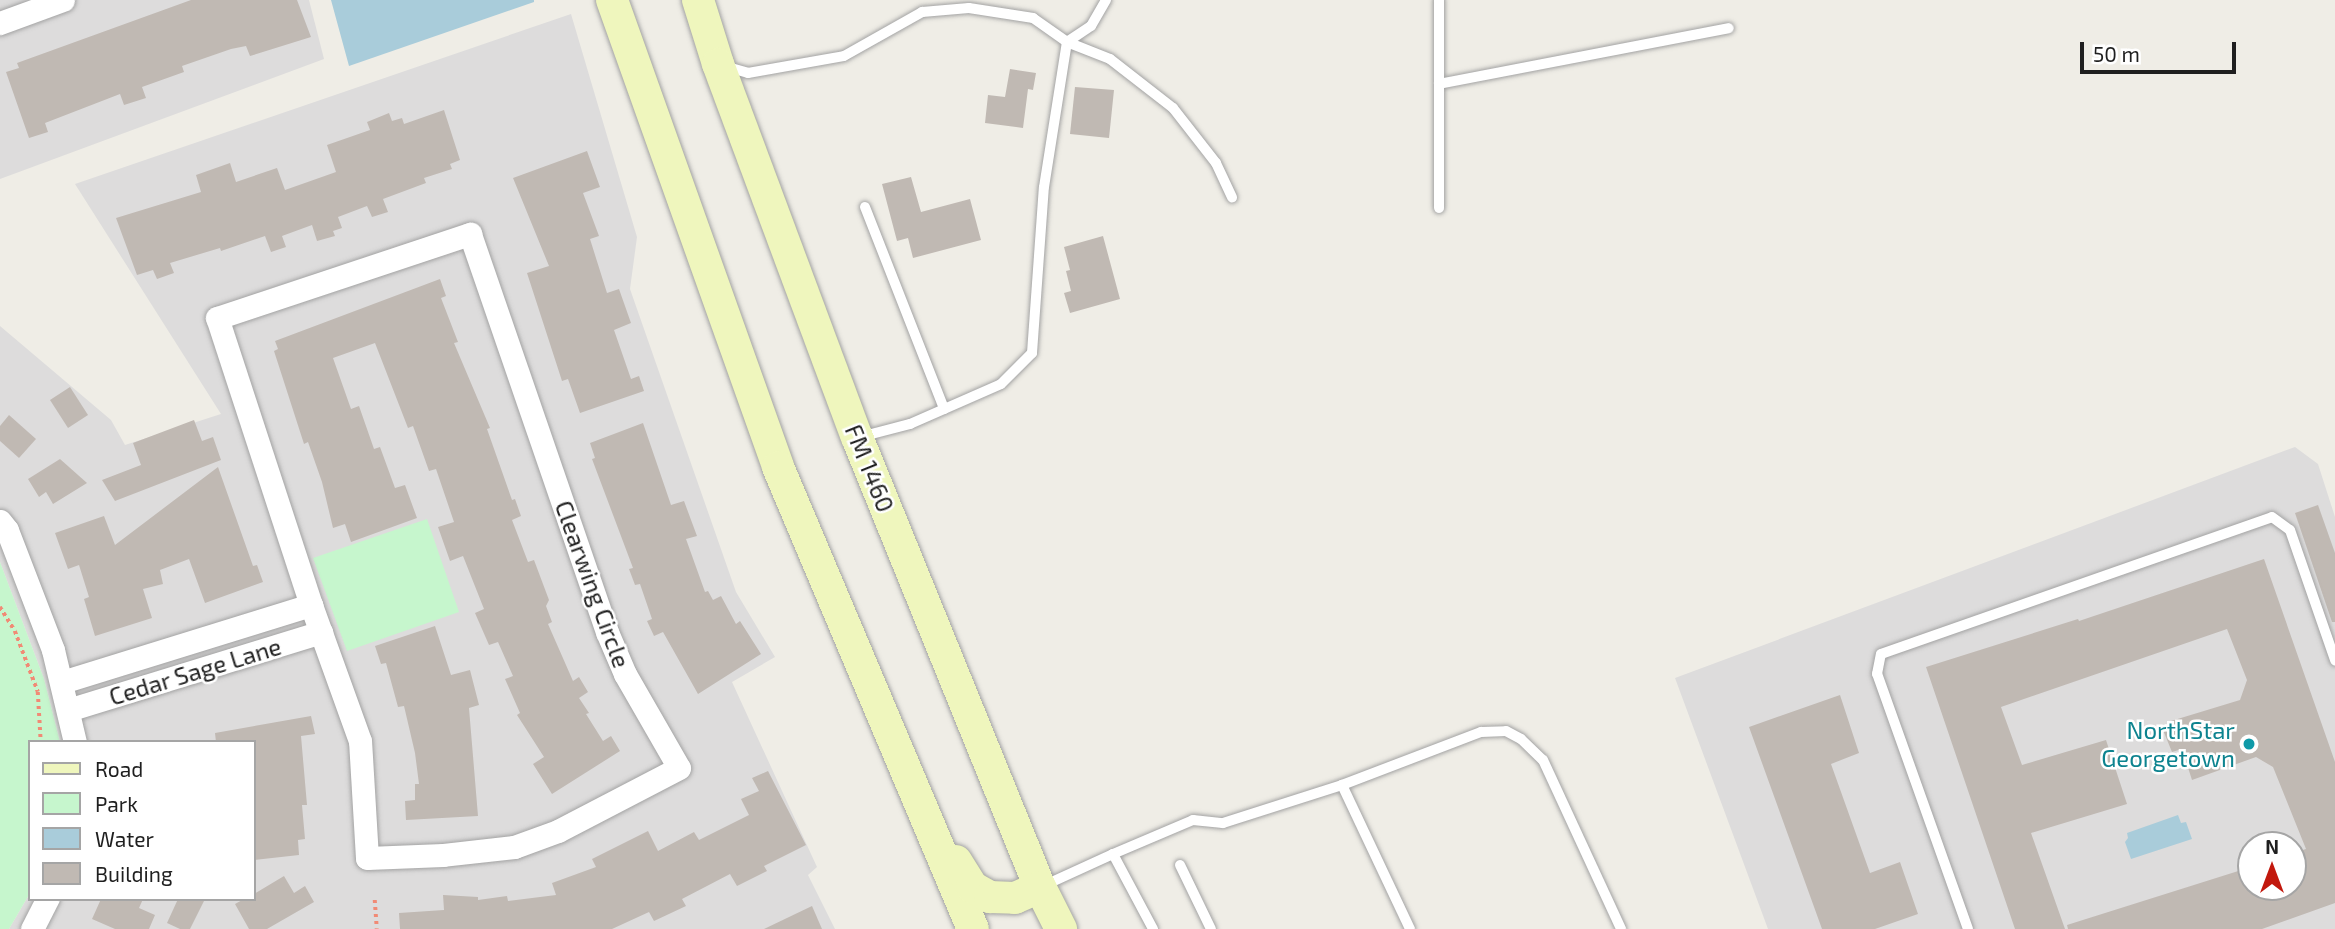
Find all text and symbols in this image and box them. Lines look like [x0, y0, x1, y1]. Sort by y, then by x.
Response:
scale bar [2083, 28, 2239, 72]
text: 50 m [2093, 41, 2140, 66]
street label: FM 1460 [839, 420, 901, 516]
street label: Clearwing Circle [549, 497, 637, 671]
street label: Cedar Sage Lane [105, 631, 285, 711]
place label: NorthStar Georgetown [2101, 716, 2235, 772]
marker: NorthStar Georgetown [2241, 736, 2257, 752]
legend [28, 740, 256, 901]
text: Road [95, 756, 143, 781]
text: Park [95, 791, 138, 816]
text: Water [95, 826, 154, 851]
north arrow [2237, 831, 2307, 901]
text: N [2265, 835, 2279, 858]
text: Building [95, 861, 173, 886]

